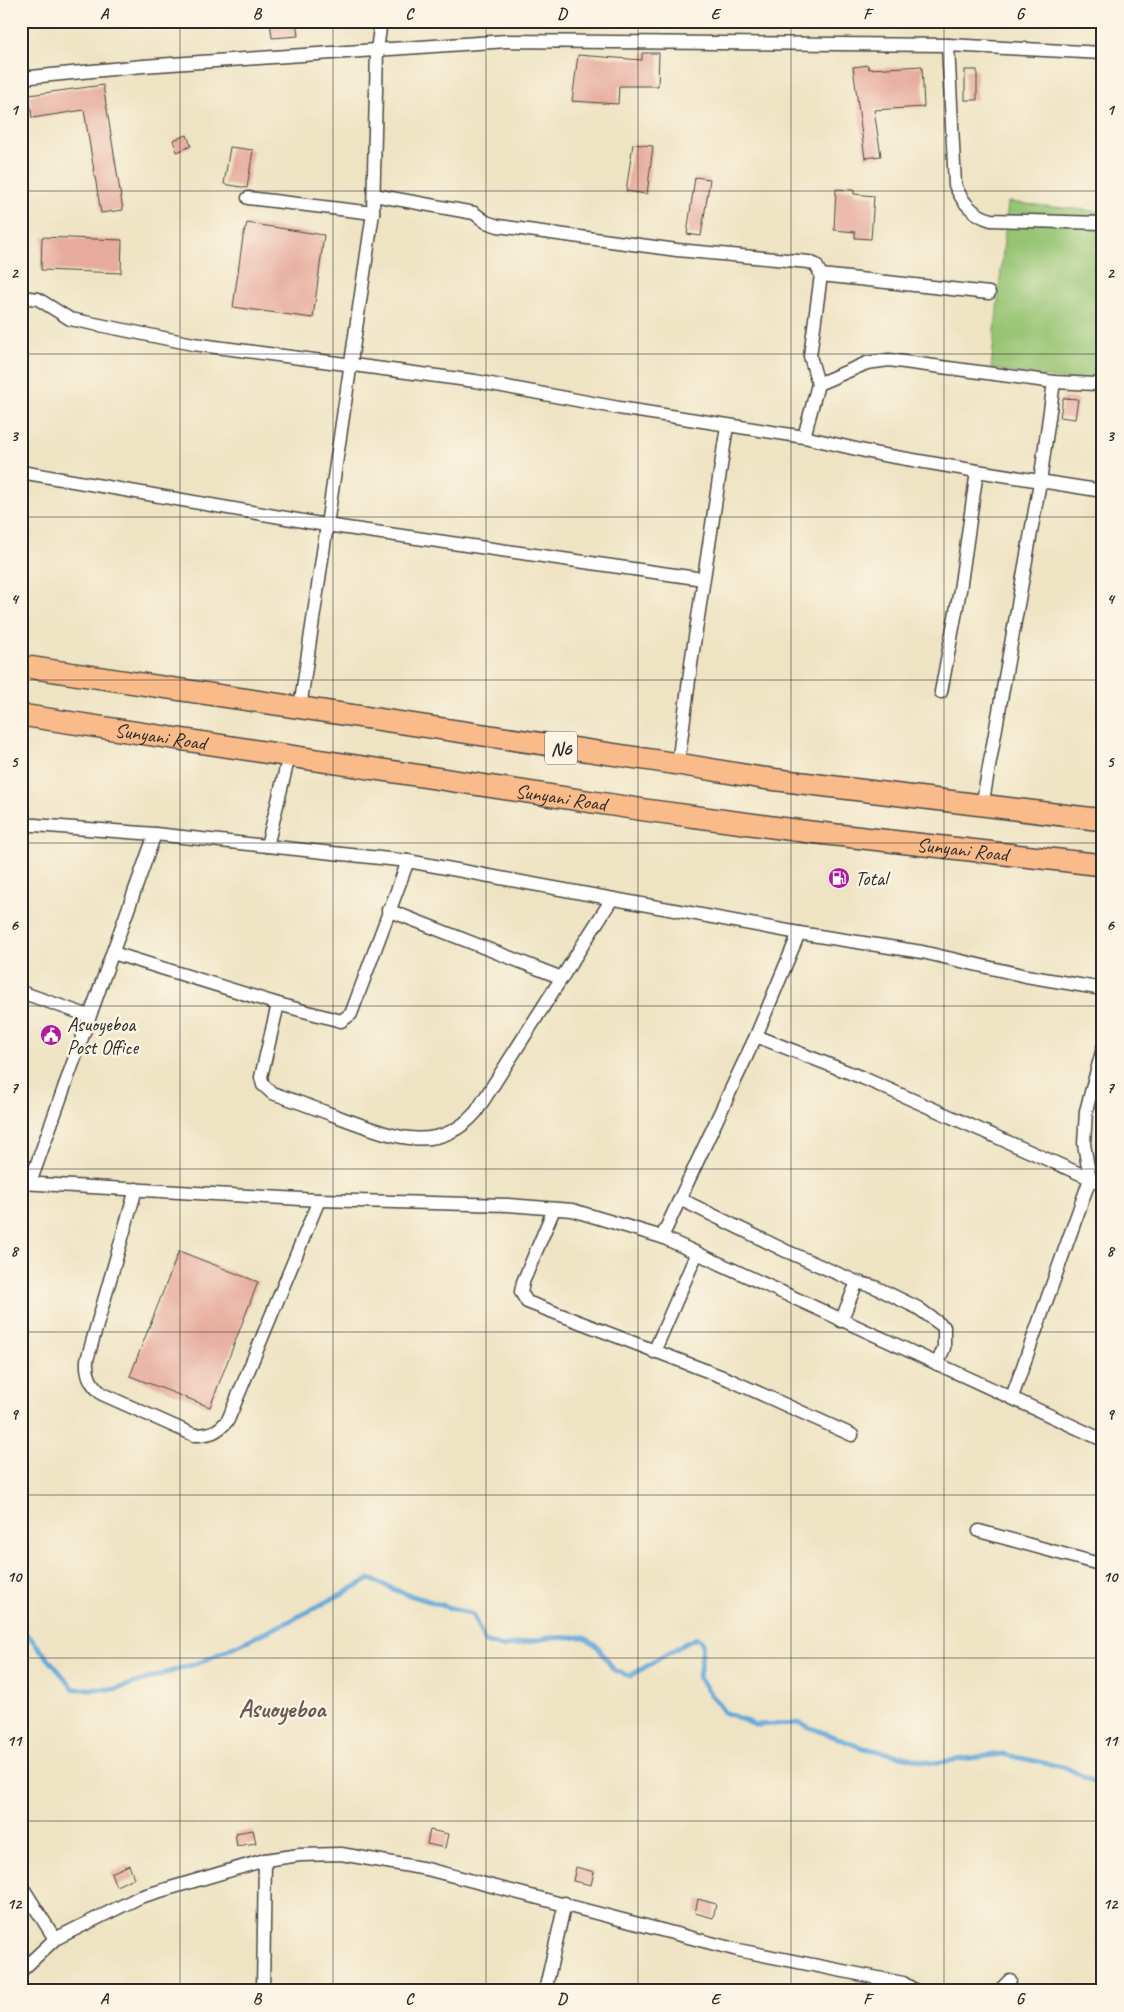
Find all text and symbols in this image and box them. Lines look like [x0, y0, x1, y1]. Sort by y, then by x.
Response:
text: A [100, 4, 110, 24]
text: B [253, 4, 263, 24]
text: C [405, 4, 415, 24]
text: D [557, 4, 568, 24]
text: E [711, 4, 722, 24]
text: F [863, 4, 874, 24]
text: G [1016, 4, 1026, 24]
text: 1 [10, 100, 19, 120]
text: 1 [1106, 100, 1115, 120]
text: 2 [10, 263, 19, 283]
text: 2 [1106, 263, 1115, 283]
text: 3 [10, 426, 19, 446]
text: 3 [1106, 426, 1115, 446]
text: 4 [10, 589, 19, 609]
text: 4 [1106, 589, 1115, 609]
street label: Sunyani Road [113, 717, 211, 756]
road number: N6 [545, 731, 577, 764]
text: 5 [11, 752, 20, 772]
text: 5 [1107, 752, 1116, 772]
street label: Sunyani Road [513, 778, 611, 817]
street label: Sunyani Road [915, 832, 1012, 868]
fuel station icon: Total [827, 866, 851, 890]
place label: Total [855, 866, 891, 891]
text: 6 [10, 915, 19, 935]
text: 6 [1106, 915, 1115, 935]
place label: Asuoyeboa Post Office [67, 1012, 139, 1060]
public building icon: Asuoyeboa Post Office [39, 1023, 63, 1047]
text: 7 [10, 1078, 19, 1098]
text: 7 [1106, 1078, 1115, 1098]
text: 8 [10, 1241, 19, 1261]
text: 8 [1106, 1241, 1115, 1261]
text: 9 [10, 1404, 19, 1424]
text: 9 [1106, 1404, 1115, 1424]
text: 10 [7, 1567, 23, 1587]
text: 10 [1103, 1567, 1119, 1587]
district label: Asuoyeboa [239, 1693, 327, 1725]
text: 11 [7, 1731, 23, 1751]
text: 11 [1103, 1731, 1119, 1751]
text: 12 [7, 1894, 23, 1914]
text: 12 [1103, 1894, 1119, 1914]
text: A [100, 1989, 110, 2009]
text: B [253, 1989, 263, 2009]
text: C [405, 1989, 415, 2009]
text: D [557, 1989, 568, 2009]
text: E [711, 1989, 722, 2009]
text: F [863, 1989, 874, 2009]
text: G [1016, 1989, 1026, 2009]

